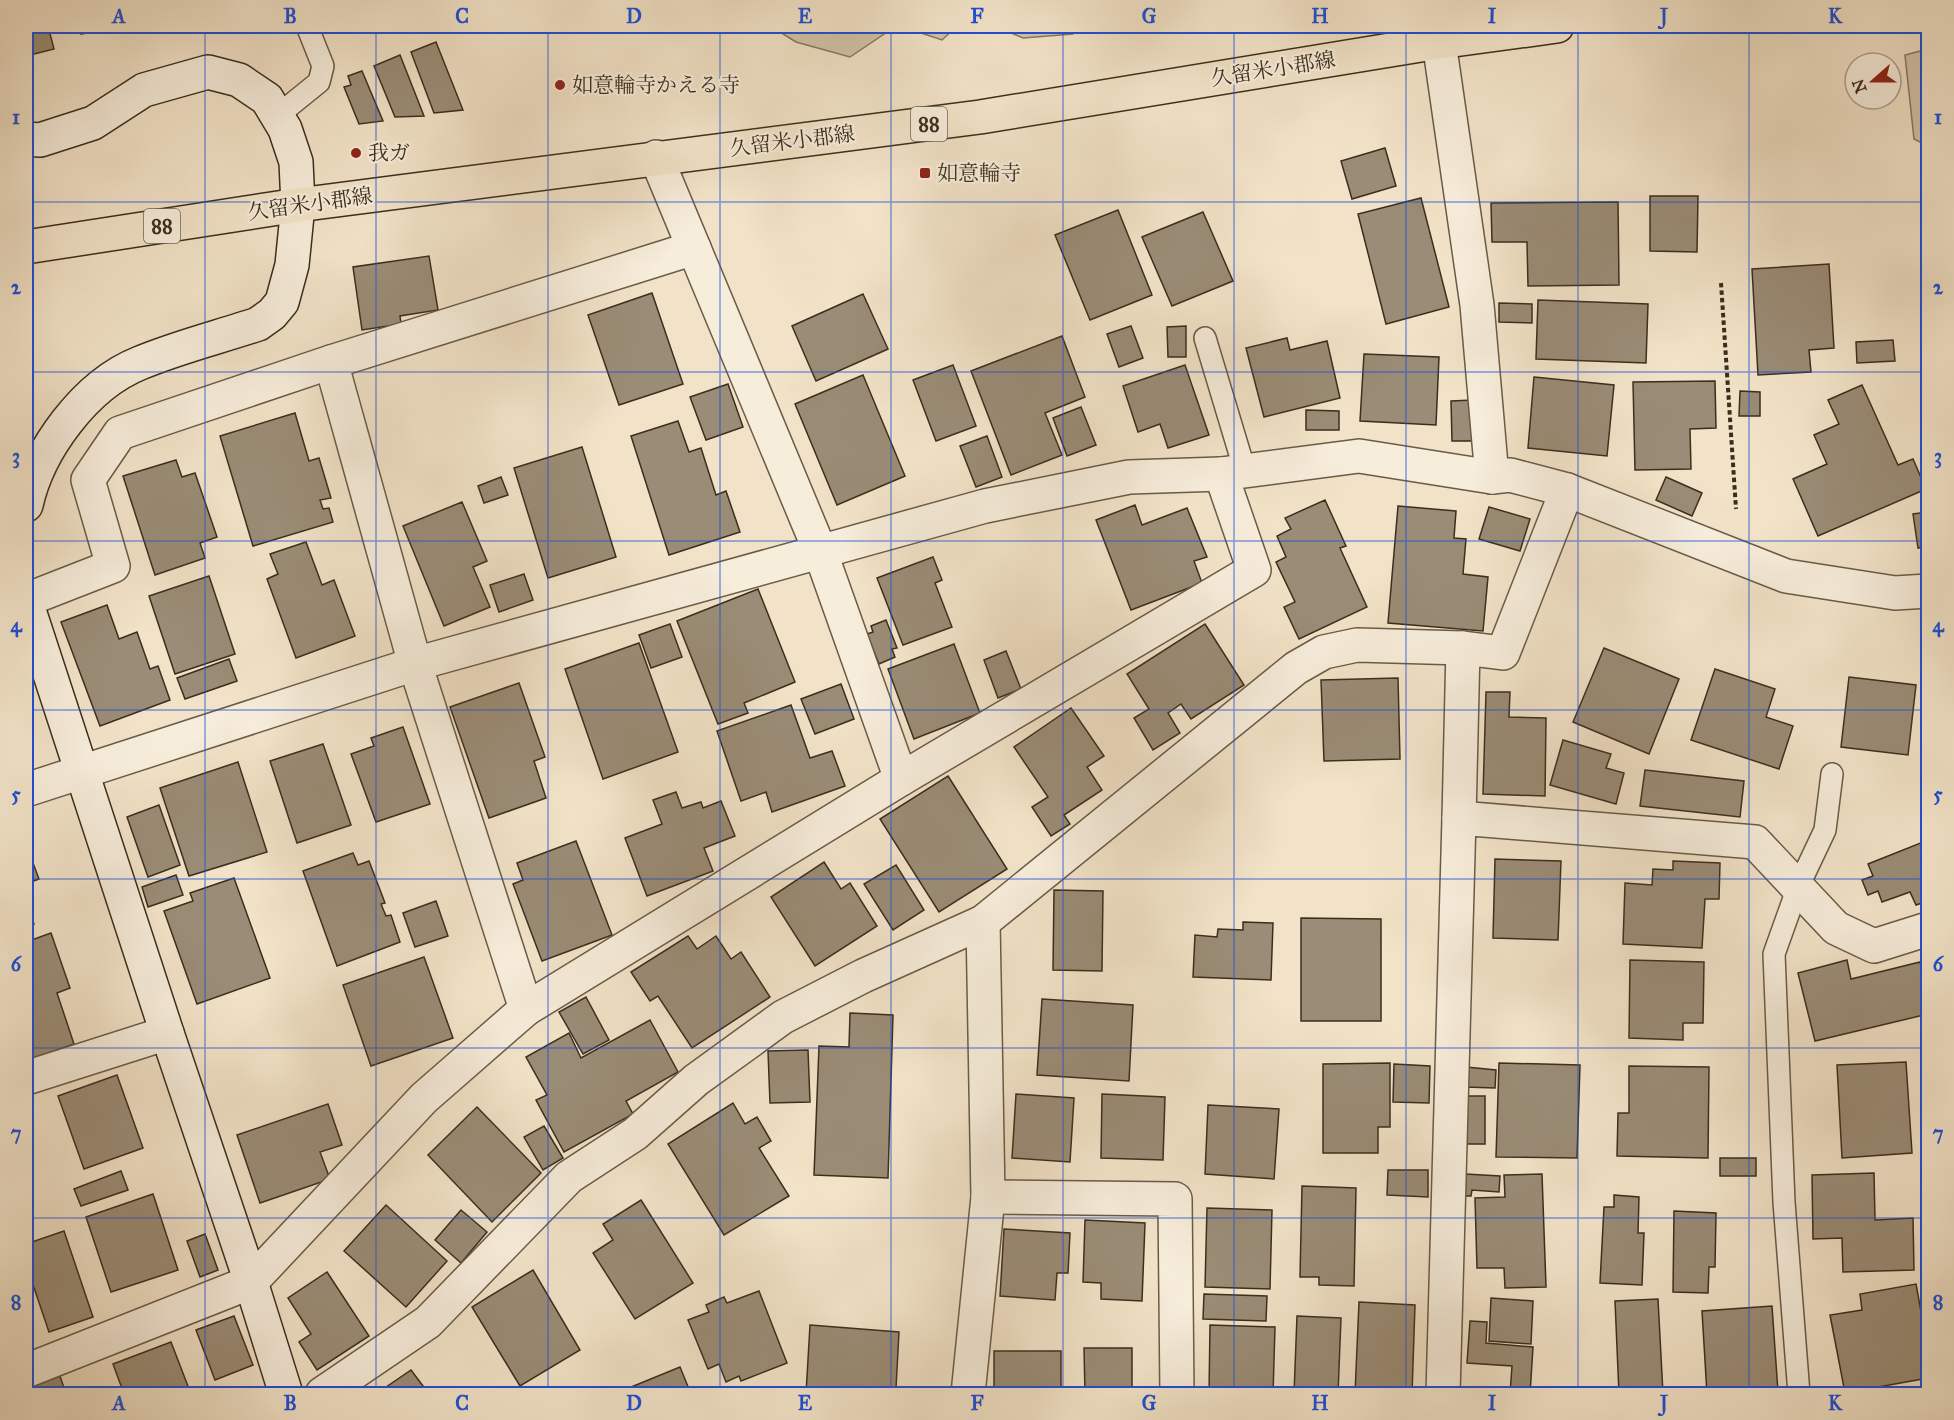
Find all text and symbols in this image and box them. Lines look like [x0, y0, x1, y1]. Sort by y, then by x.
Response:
text: A [110, 4, 126, 28]
text: B [283, 4, 297, 28]
text: C [455, 4, 469, 28]
text: D [626, 4, 642, 28]
text: E [798, 4, 813, 28]
text: F [970, 4, 984, 28]
text: G [1142, 4, 1157, 28]
text: H [1311, 4, 1329, 28]
text: I [1488, 4, 1497, 28]
text: J [1657, 4, 1669, 30]
text: K [1828, 4, 1843, 28]
street label: 久留米小郡線 [1209, 46, 1337, 92]
north arrow [1843, 51, 1903, 111]
place label: 如意輪寺かえる寺 [572, 72, 740, 98]
text: N [1848, 76, 1871, 96]
marker: 如意輪寺かえる寺 [553, 78, 567, 92]
text: 1 [12, 105, 20, 129]
text: 1 [1934, 105, 1942, 129]
road number: 88 [911, 107, 947, 141]
street label: 久留米小郡線 [728, 120, 856, 162]
place label: 我ガ [368, 140, 410, 166]
marker: 我ガ [349, 146, 363, 160]
place label: 如意輪寺 [937, 160, 1021, 186]
marker: 如意輪寺 [918, 166, 932, 180]
street label: 久留米小郡線 [246, 182, 374, 226]
road number: 88 [144, 209, 180, 243]
text: 2 [11, 275, 22, 299]
text: 2 [1933, 275, 1944, 299]
text: 3 [12, 444, 20, 469]
text: 3 [1934, 444, 1942, 469]
text: 4 [10, 613, 22, 638]
text: 4 [1932, 613, 1944, 638]
text: 5 [11, 782, 21, 806]
text: 5 [1933, 782, 1943, 806]
text: 6 [11, 952, 23, 976]
text: 6 [1933, 952, 1945, 976]
text: 7 [11, 1121, 22, 1145]
text: 7 [1933, 1121, 1944, 1145]
text: 8 [11, 1290, 21, 1314]
text: 8 [1933, 1290, 1943, 1314]
text: A [110, 1391, 126, 1415]
text: B [283, 1391, 297, 1415]
text: C [455, 1391, 469, 1415]
text: D [626, 1391, 642, 1415]
text: E [798, 1391, 813, 1415]
text: F [970, 1391, 984, 1415]
text: G [1142, 1391, 1157, 1415]
text: H [1311, 1391, 1329, 1415]
text: I [1488, 1391, 1497, 1415]
text: J [1657, 1391, 1669, 1417]
text: K [1828, 1391, 1843, 1415]

